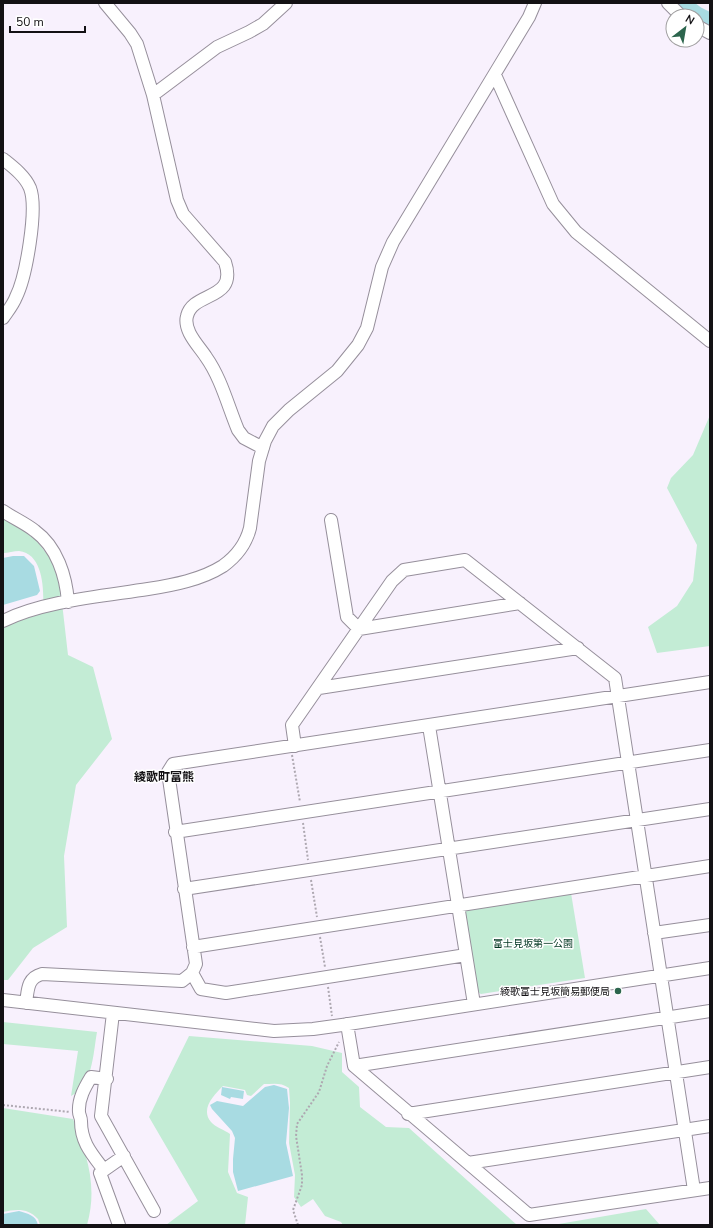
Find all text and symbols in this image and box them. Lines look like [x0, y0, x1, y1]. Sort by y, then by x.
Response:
scale bar [10, 8, 85, 34]
north arrow [665, 8, 705, 48]
text: N [683, 11, 697, 28]
text: 50 m [16, 14, 44, 30]
district label: 綾歌町富熊 [134, 769, 194, 785]
park label: 富士見坂第一公園 [493, 937, 573, 951]
place label: 綾歌富士見坂簡易郵便局 [500, 985, 610, 999]
marker: 綾歌富士見坂簡易郵便局 [613, 986, 623, 996]

